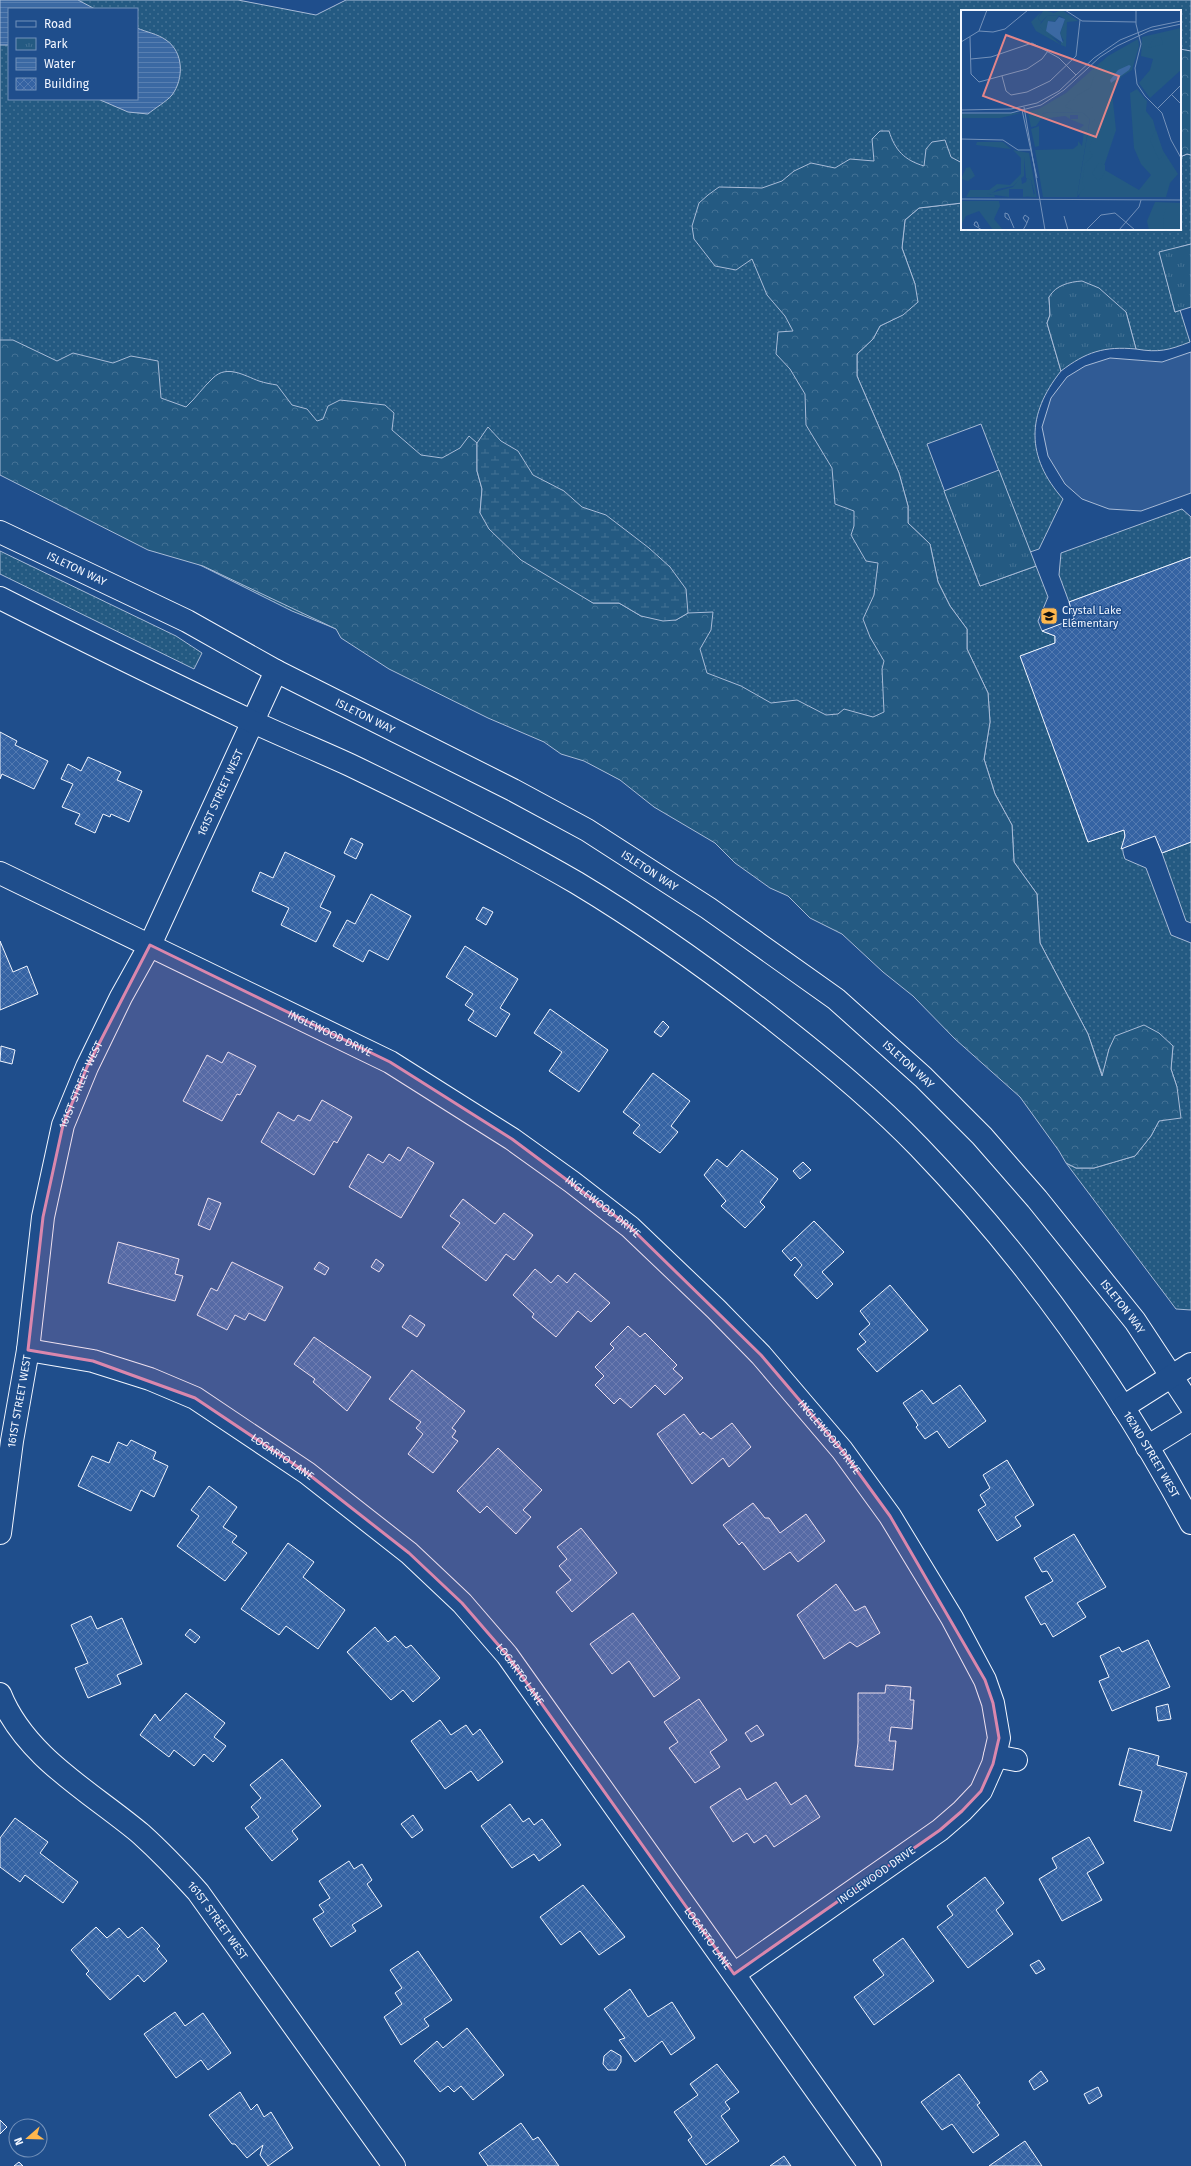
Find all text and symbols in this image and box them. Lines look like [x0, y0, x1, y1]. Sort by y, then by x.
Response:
legend [8, 8, 138, 100]
inset map [961, 10, 1181, 230]
text: Road [44, 17, 72, 31]
text: Park [44, 37, 68, 51]
text: Water [44, 57, 76, 71]
text: Building [44, 77, 90, 91]
street label: ISLETON WAY [44, 549, 109, 589]
place label: Crystal Lake Elementary [1062, 604, 1122, 630]
school or university icon: Crystal Lake Elementary [1039, 606, 1059, 626]
street label: ISLETON WAY [333, 696, 397, 737]
street label: 161ST STREET WEST [195, 747, 246, 838]
street label: ISLETON WAY [619, 848, 680, 894]
street label: INGLEWOOD DRIVE [286, 1007, 375, 1060]
street label: ISLETON WAY [880, 1038, 937, 1091]
street label: 161ST STREET WEST [56, 1039, 106, 1130]
street label: INGLEWOOD DRIVE [562, 1173, 643, 1241]
street label: ISLETON WAY [1097, 1277, 1147, 1336]
street label: 161ST STREET WEST [5, 1354, 34, 1449]
street label: INGLEWOOD DRIVE [795, 1397, 864, 1477]
street label: 162ND STREET WEST [1120, 1409, 1182, 1500]
street label: LOGARTO LANE [248, 1431, 317, 1483]
street label: LOGARTO LANE [493, 1641, 547, 1708]
street label: INGLEWOOD DRIVE [835, 1844, 918, 1907]
street label: 161ST STREET WEST [184, 1879, 250, 1963]
street label: LOGARTO LANE [681, 1905, 734, 1972]
north arrow [8, 2118, 48, 2158]
text: N [12, 2136, 26, 2147]

